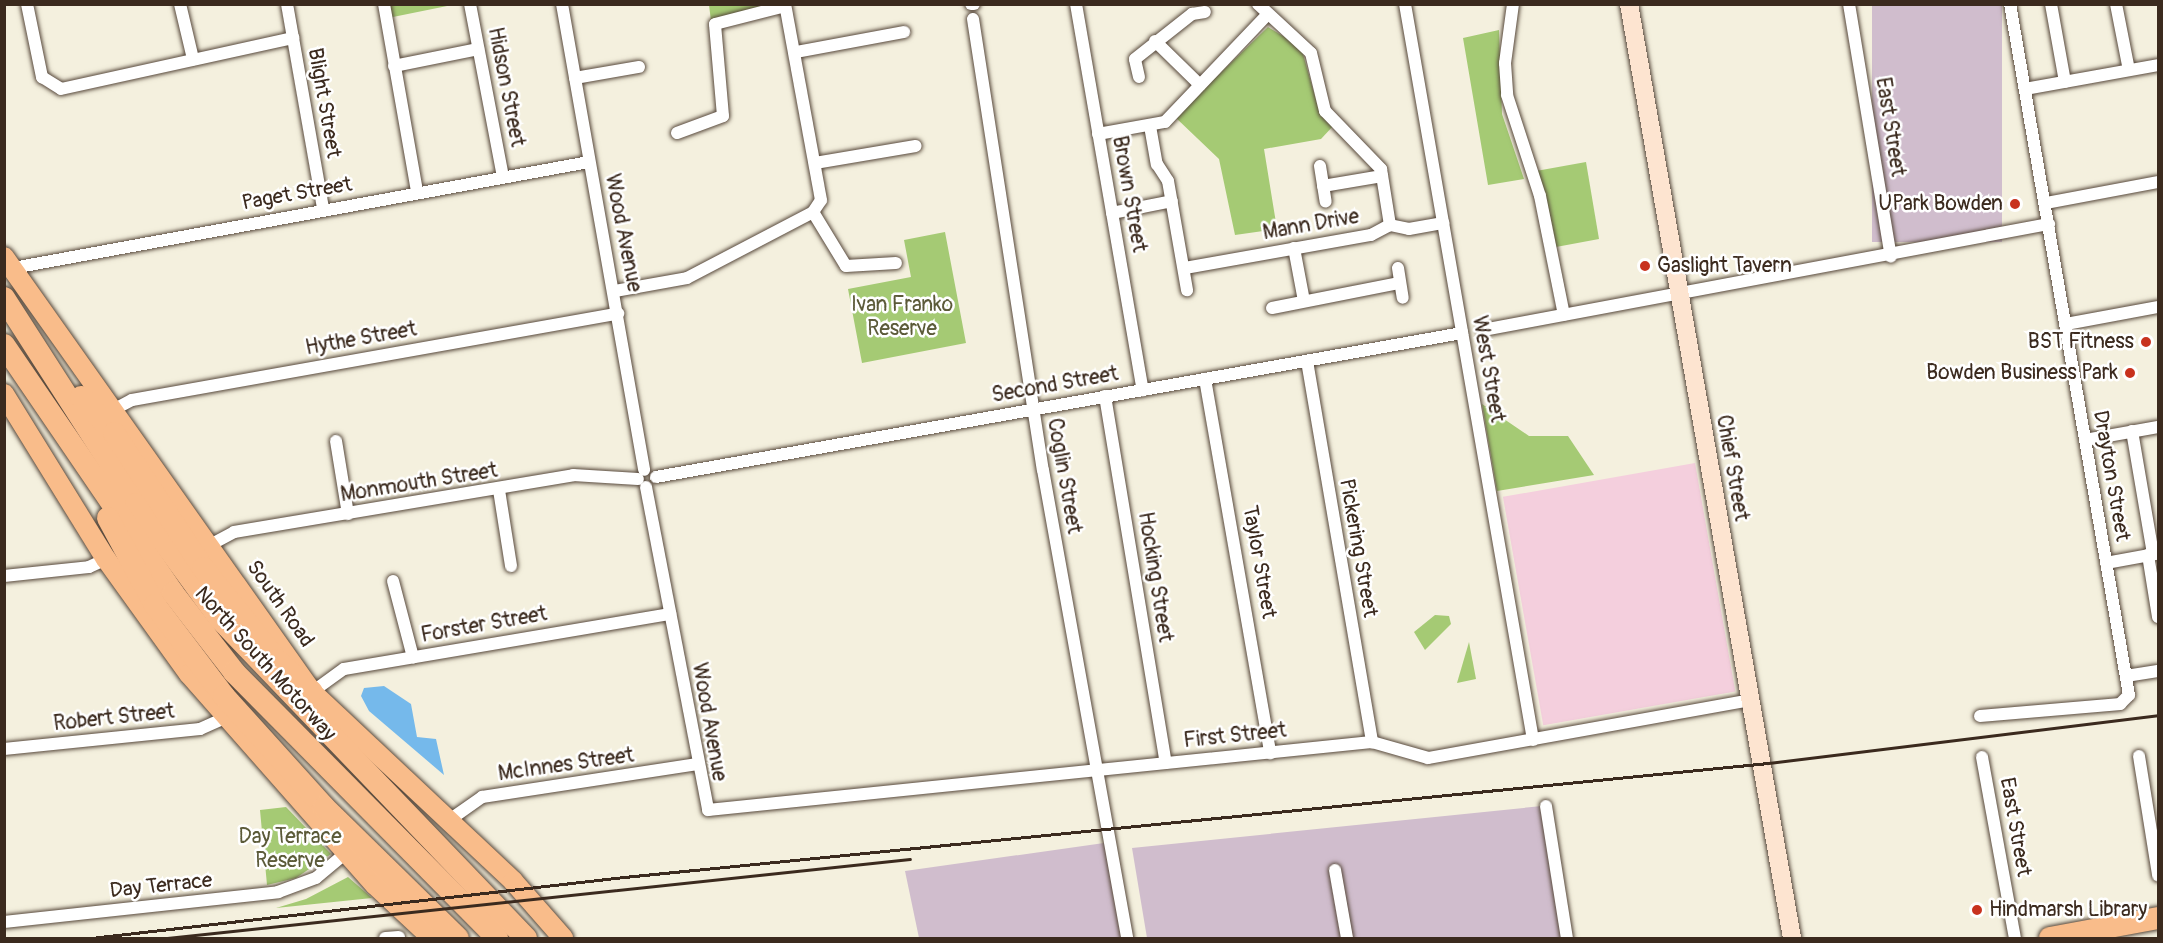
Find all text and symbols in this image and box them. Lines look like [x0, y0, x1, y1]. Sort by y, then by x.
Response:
street label: Hidson Street [482, 25, 530, 149]
street label: Blight Street [302, 46, 346, 160]
street label: East Street [1870, 76, 1910, 178]
street label: Brown Street [1106, 134, 1152, 254]
street label: Paget Street [240, 172, 354, 216]
street label: Wood Avenue [599, 172, 647, 294]
place label: UPark Bowden [1878, 191, 2003, 217]
marker: UPark Bowden [2008, 197, 2022, 211]
street label: Mann Drive [1261, 204, 1361, 246]
place label: Gaslight Tavern [1657, 253, 1792, 279]
marker: Gaslight Tavern [1638, 259, 1652, 273]
park label: Ivan Franko Reserve [851, 292, 953, 342]
street label: West Street [1466, 314, 1510, 424]
street label: Hythe Street [303, 317, 419, 361]
place label: BST Fitness [2028, 329, 2134, 355]
marker: BST Fitness [2139, 335, 2153, 349]
place label: Bowden Business Park [1926, 360, 2118, 386]
street label: Second Street [990, 361, 1120, 409]
marker: Bowden Business Park [2123, 366, 2137, 380]
street label: Drayton Street [2087, 409, 2135, 543]
street label: Chief Street [1710, 413, 1754, 523]
street label: Coglin Street [1041, 416, 1087, 536]
street label: Monmouth Street [339, 458, 499, 508]
street label: Pickering Street [1333, 477, 1383, 619]
street label: Taylor Street [1237, 503, 1281, 621]
street label: Hocking Street [1132, 510, 1178, 644]
street label: South Road [241, 556, 319, 652]
street label: North South Motorway [189, 582, 341, 746]
street label: Forster Street [419, 602, 549, 648]
street label: Wood Avenue [686, 661, 732, 783]
street label: Robert Street [52, 699, 176, 737]
street label: First Street [1182, 718, 1288, 754]
street label: McInnes Street [497, 743, 635, 787]
street label: East Street [1994, 776, 2036, 878]
park label: Day Terrace Reserve [239, 824, 341, 874]
street label: Day Terrace [108, 868, 214, 904]
place label: Hindmarsh Library [1989, 897, 2147, 923]
marker: Hindmarsh Library [1970, 903, 1984, 917]

